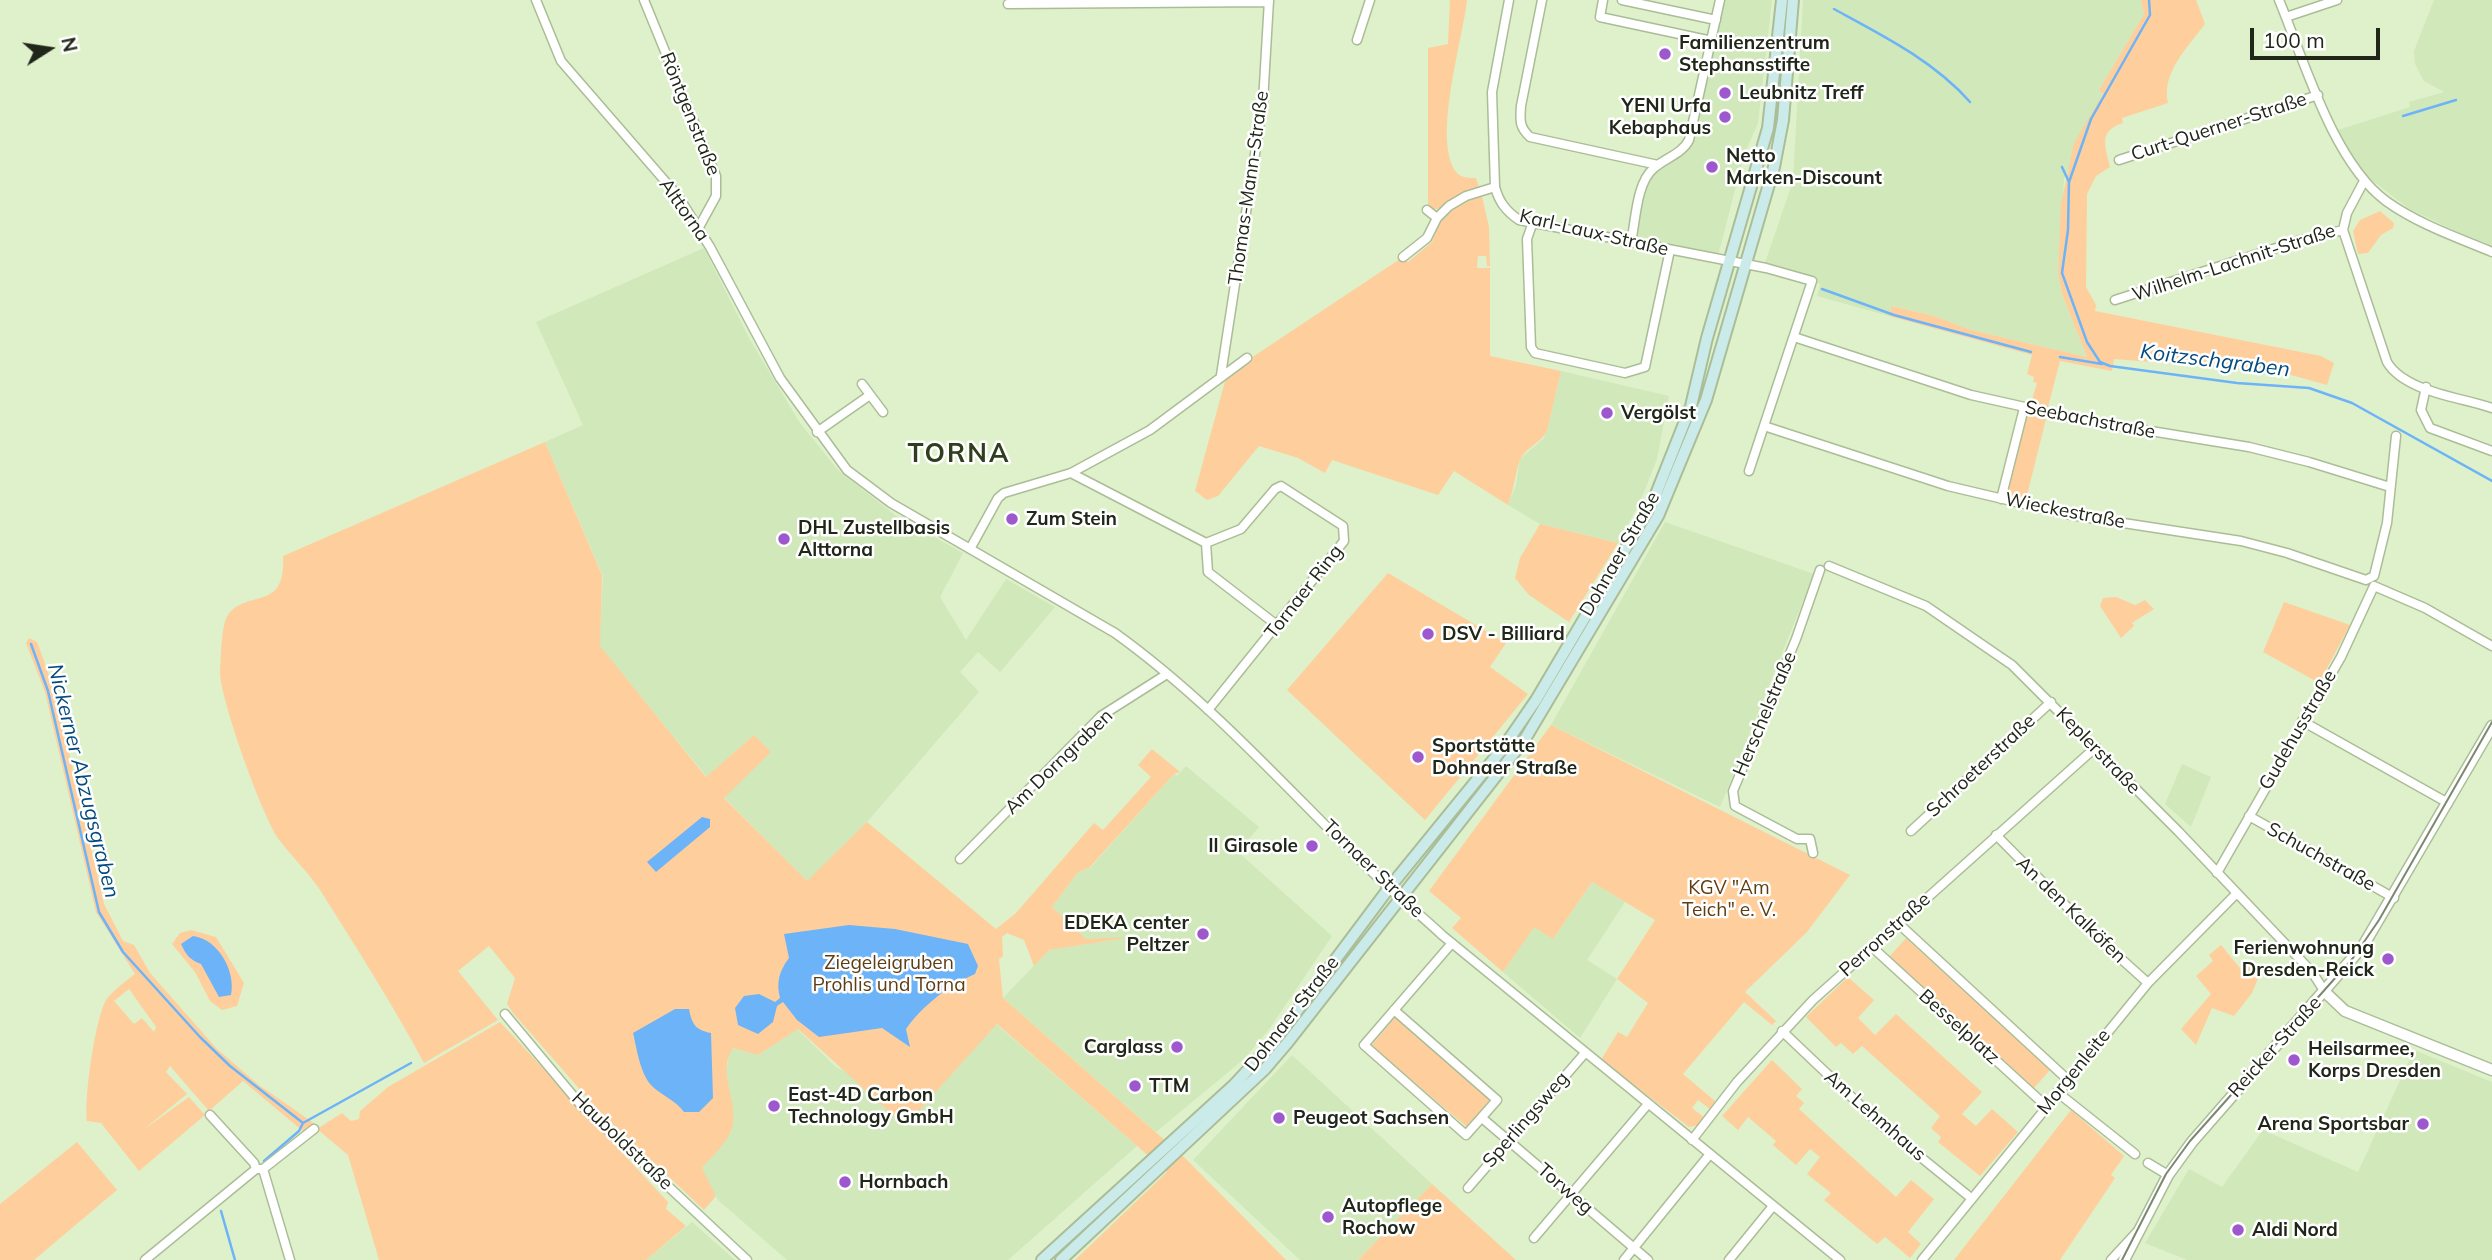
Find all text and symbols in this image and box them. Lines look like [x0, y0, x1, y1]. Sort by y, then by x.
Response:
north arrow [14, 14, 84, 84]
scale bar [2254, 14, 2384, 58]
text: 100 m [2263, 27, 2325, 53]
place label: Familienzentrum Stephansstifte [1679, 32, 1830, 76]
text: N [56, 35, 83, 54]
marker: Familienzentrum Stephansstifte [1657, 46, 1673, 62]
street label: Röntgenstraße [655, 49, 725, 179]
place label: Leubnitz Treff [1739, 82, 1863, 104]
marker: Leubnitz Treff [1717, 85, 1733, 101]
street label: Curt-Querner-Straße [2128, 88, 2310, 166]
street label: Thomas-Mann-Straße [1224, 89, 1274, 287]
place label: YENI Urfa Kebaphaus [1609, 95, 1711, 139]
marker: YENI Urfa Kebaphaus [1717, 109, 1733, 125]
place label: Netto Marken-Discount [1726, 145, 1882, 189]
marker: Netto Marken-Discount [1704, 159, 1720, 175]
street label: Alttorna [654, 174, 714, 246]
street label: Karl-Laux-Straße [1517, 205, 1671, 261]
street label: Wilhelm-Lachnit-Straße [2130, 219, 2338, 307]
water label: Koitzschgraben [2139, 339, 2291, 383]
street label: Seebachstraße [2023, 396, 2157, 444]
place label: Vergölst [1621, 402, 1696, 424]
marker: Vergölst [1599, 405, 1615, 421]
district label: TORNA [908, 438, 1010, 470]
street label: Dohnaer Straße [1575, 488, 1665, 620]
street label: Wieckestraße [2003, 488, 2127, 534]
place label: Zum Stein [1026, 508, 1117, 530]
marker: Zum Stein [1004, 511, 1020, 527]
place label: DHL Zustellbasis Alttorna [798, 517, 950, 561]
marker: DHL Zustellbasis Alttorna [776, 531, 792, 547]
street label: Tornaer Ring [1260, 541, 1348, 643]
place label: DSV - Billiard [1442, 623, 1565, 645]
marker: DSV - Billiard [1420, 626, 1436, 642]
street label: Herschelstraße [1729, 648, 1801, 780]
water label: Nickerner Abzugsgraben [42, 661, 124, 901]
street label: Gudehusstraße [2254, 666, 2342, 794]
street label: Keplerstraße [2051, 703, 2145, 799]
street label: Am Dorngraben [1000, 705, 1118, 819]
street label: Schroeterstraße [1922, 710, 2040, 822]
place label: Sportstätte Dohnaer Straße [1432, 735, 1577, 779]
marker: Sportstätte Dohnaer Straße [1410, 749, 1426, 765]
street label: Tornaer Straße [1318, 815, 1428, 923]
street label: Schuchstraße [2263, 818, 2379, 896]
place label: Il Girasole [1208, 835, 1298, 857]
marker: Il Girasole [1304, 838, 1320, 854]
street label: An den Kalköfen [2011, 852, 2131, 968]
park label: KGV "Am Teich" e. V. [1682, 877, 1776, 921]
street label: Perronstraße [1835, 888, 1935, 982]
place label: EDEKA center Peltzer [1064, 912, 1189, 956]
marker: EDEKA center Peltzer [1195, 926, 1211, 942]
place label: Ferienwohnung Dresden-Reick [2234, 937, 2374, 981]
marker: Ferienwohnung Dresden-Reick [2380, 951, 2396, 967]
park label: Ziegeleigruben Prohlis und Torna [812, 952, 966, 996]
street label: Dohnaer Straße [1240, 952, 1344, 1076]
street label: Besselplatz [1914, 985, 2004, 1069]
street label: Reicker Straße [2224, 992, 2326, 1102]
street label: Morgenleite [2033, 1025, 2115, 1119]
place label: Carglass [1084, 1036, 1163, 1058]
place label: Heilsarmee, Korps Dresden [2308, 1038, 2441, 1082]
marker: Carglass [1169, 1039, 1185, 1055]
marker: Heilsarmee, Korps Dresden [2286, 1052, 2302, 1068]
street label: Am Lehmhaus [1820, 1066, 1930, 1166]
street label: Sperlingsweg [1478, 1067, 1574, 1173]
place label: TTM [1149, 1075, 1189, 1097]
marker: TTM [1127, 1078, 1143, 1094]
place label: East-4D Carbon Technology GmbH [788, 1084, 954, 1128]
street label: Hauboldstraße [567, 1087, 677, 1195]
marker: East-4D Carbon Technology GmbH [766, 1098, 782, 1114]
place label: Peugeot Sachsen [1293, 1107, 1449, 1129]
marker: Peugeot Sachsen [1271, 1110, 1287, 1126]
place label: Arena Sportsbar [2258, 1113, 2409, 1135]
marker: Arena Sportsbar [2415, 1116, 2431, 1132]
street label: Torweg [1532, 1159, 1598, 1219]
place label: Hornbach [859, 1171, 948, 1193]
marker: Hornbach [837, 1174, 853, 1190]
place label: Autopflege Rochow [1342, 1195, 1442, 1239]
marker: Autopflege Rochow [1320, 1209, 1336, 1225]
place label: Aldi Nord [2252, 1219, 2338, 1241]
marker: Aldi Nord [2230, 1222, 2246, 1238]

